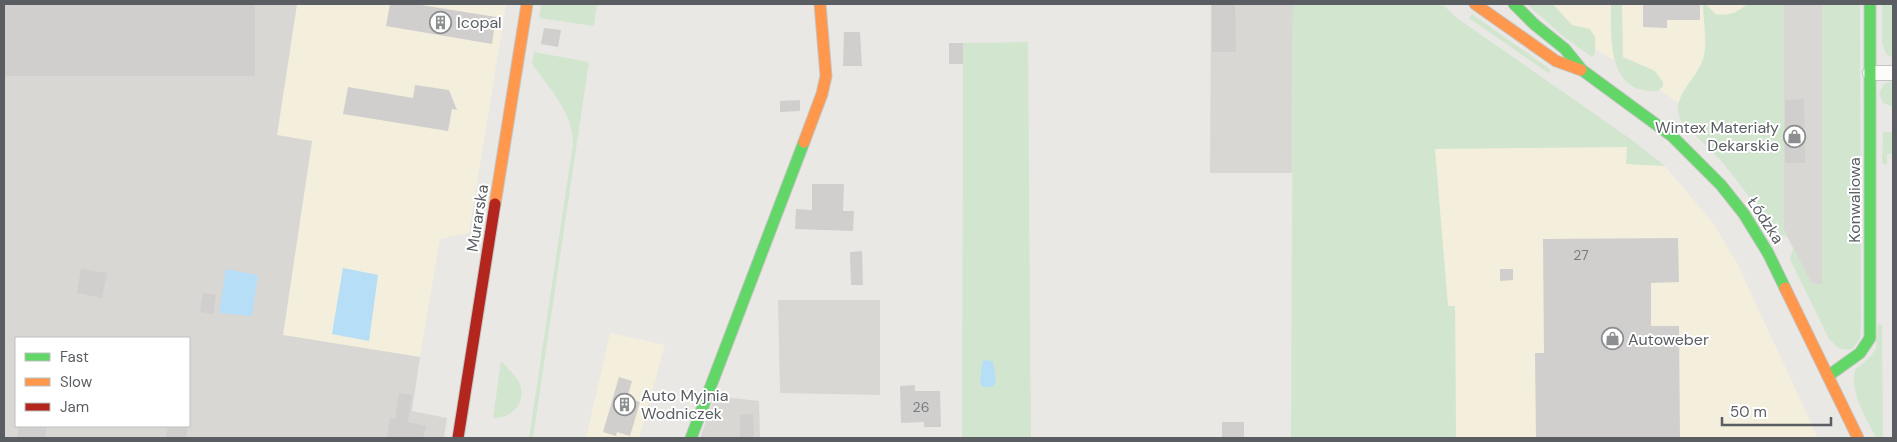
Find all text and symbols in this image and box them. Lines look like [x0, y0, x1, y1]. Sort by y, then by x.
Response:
building icon: Icopal [429, 10, 453, 34]
place label: Icopal [457, 12, 502, 33]
place label: Wintex Materiały Dekarskie [1655, 117, 1779, 156]
shop icon: Wintex Materiały Dekarskie [1783, 124, 1807, 148]
street label: Konwaliowa [1844, 157, 1865, 243]
street label: Murarska [462, 183, 493, 253]
street label: Łódzka [1743, 193, 1789, 248]
house number: 27 [1573, 246, 1589, 264]
shop icon: Autoweber [1600, 327, 1624, 351]
place label: Autoweber [1628, 329, 1709, 350]
legend [15, 337, 190, 427]
text: Fast [60, 347, 89, 367]
text: Slow [60, 372, 93, 392]
place label: Auto Myjnia Wodniczek [641, 385, 728, 424]
building icon: Auto Myjnia Wodniczek [613, 392, 637, 416]
scale bar [1722, 394, 1831, 426]
text: Jam [60, 397, 89, 417]
house number: 26 [913, 398, 929, 416]
text: 50 m [1730, 402, 1767, 422]

